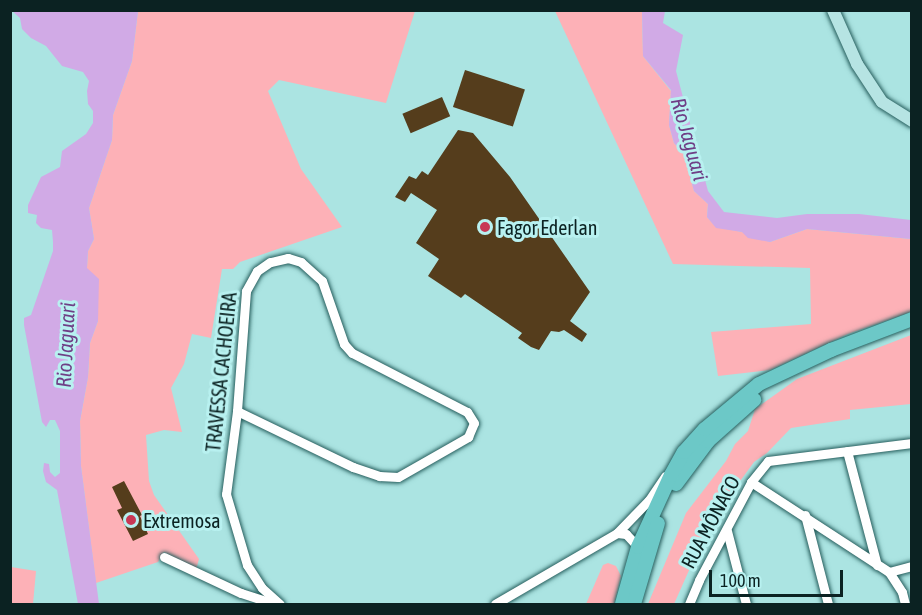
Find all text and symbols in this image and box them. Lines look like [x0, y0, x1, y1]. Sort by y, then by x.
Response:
water label: Rio Jaguari [666, 94, 714, 184]
place label: Fagor Ederlan [497, 215, 597, 239]
marker: Fagor Ederlan [478, 220, 492, 234]
street label: TRAVESSA CACHOEIRA [201, 291, 241, 453]
water label: Rio Jaguari [50, 302, 80, 388]
street label: RUA MÔNACO [676, 472, 744, 572]
place label: Extremosa [143, 508, 220, 532]
marker: Extremosa [124, 513, 138, 527]
scale bar [712, 558, 846, 596]
text: 100 m [720, 570, 761, 591]

